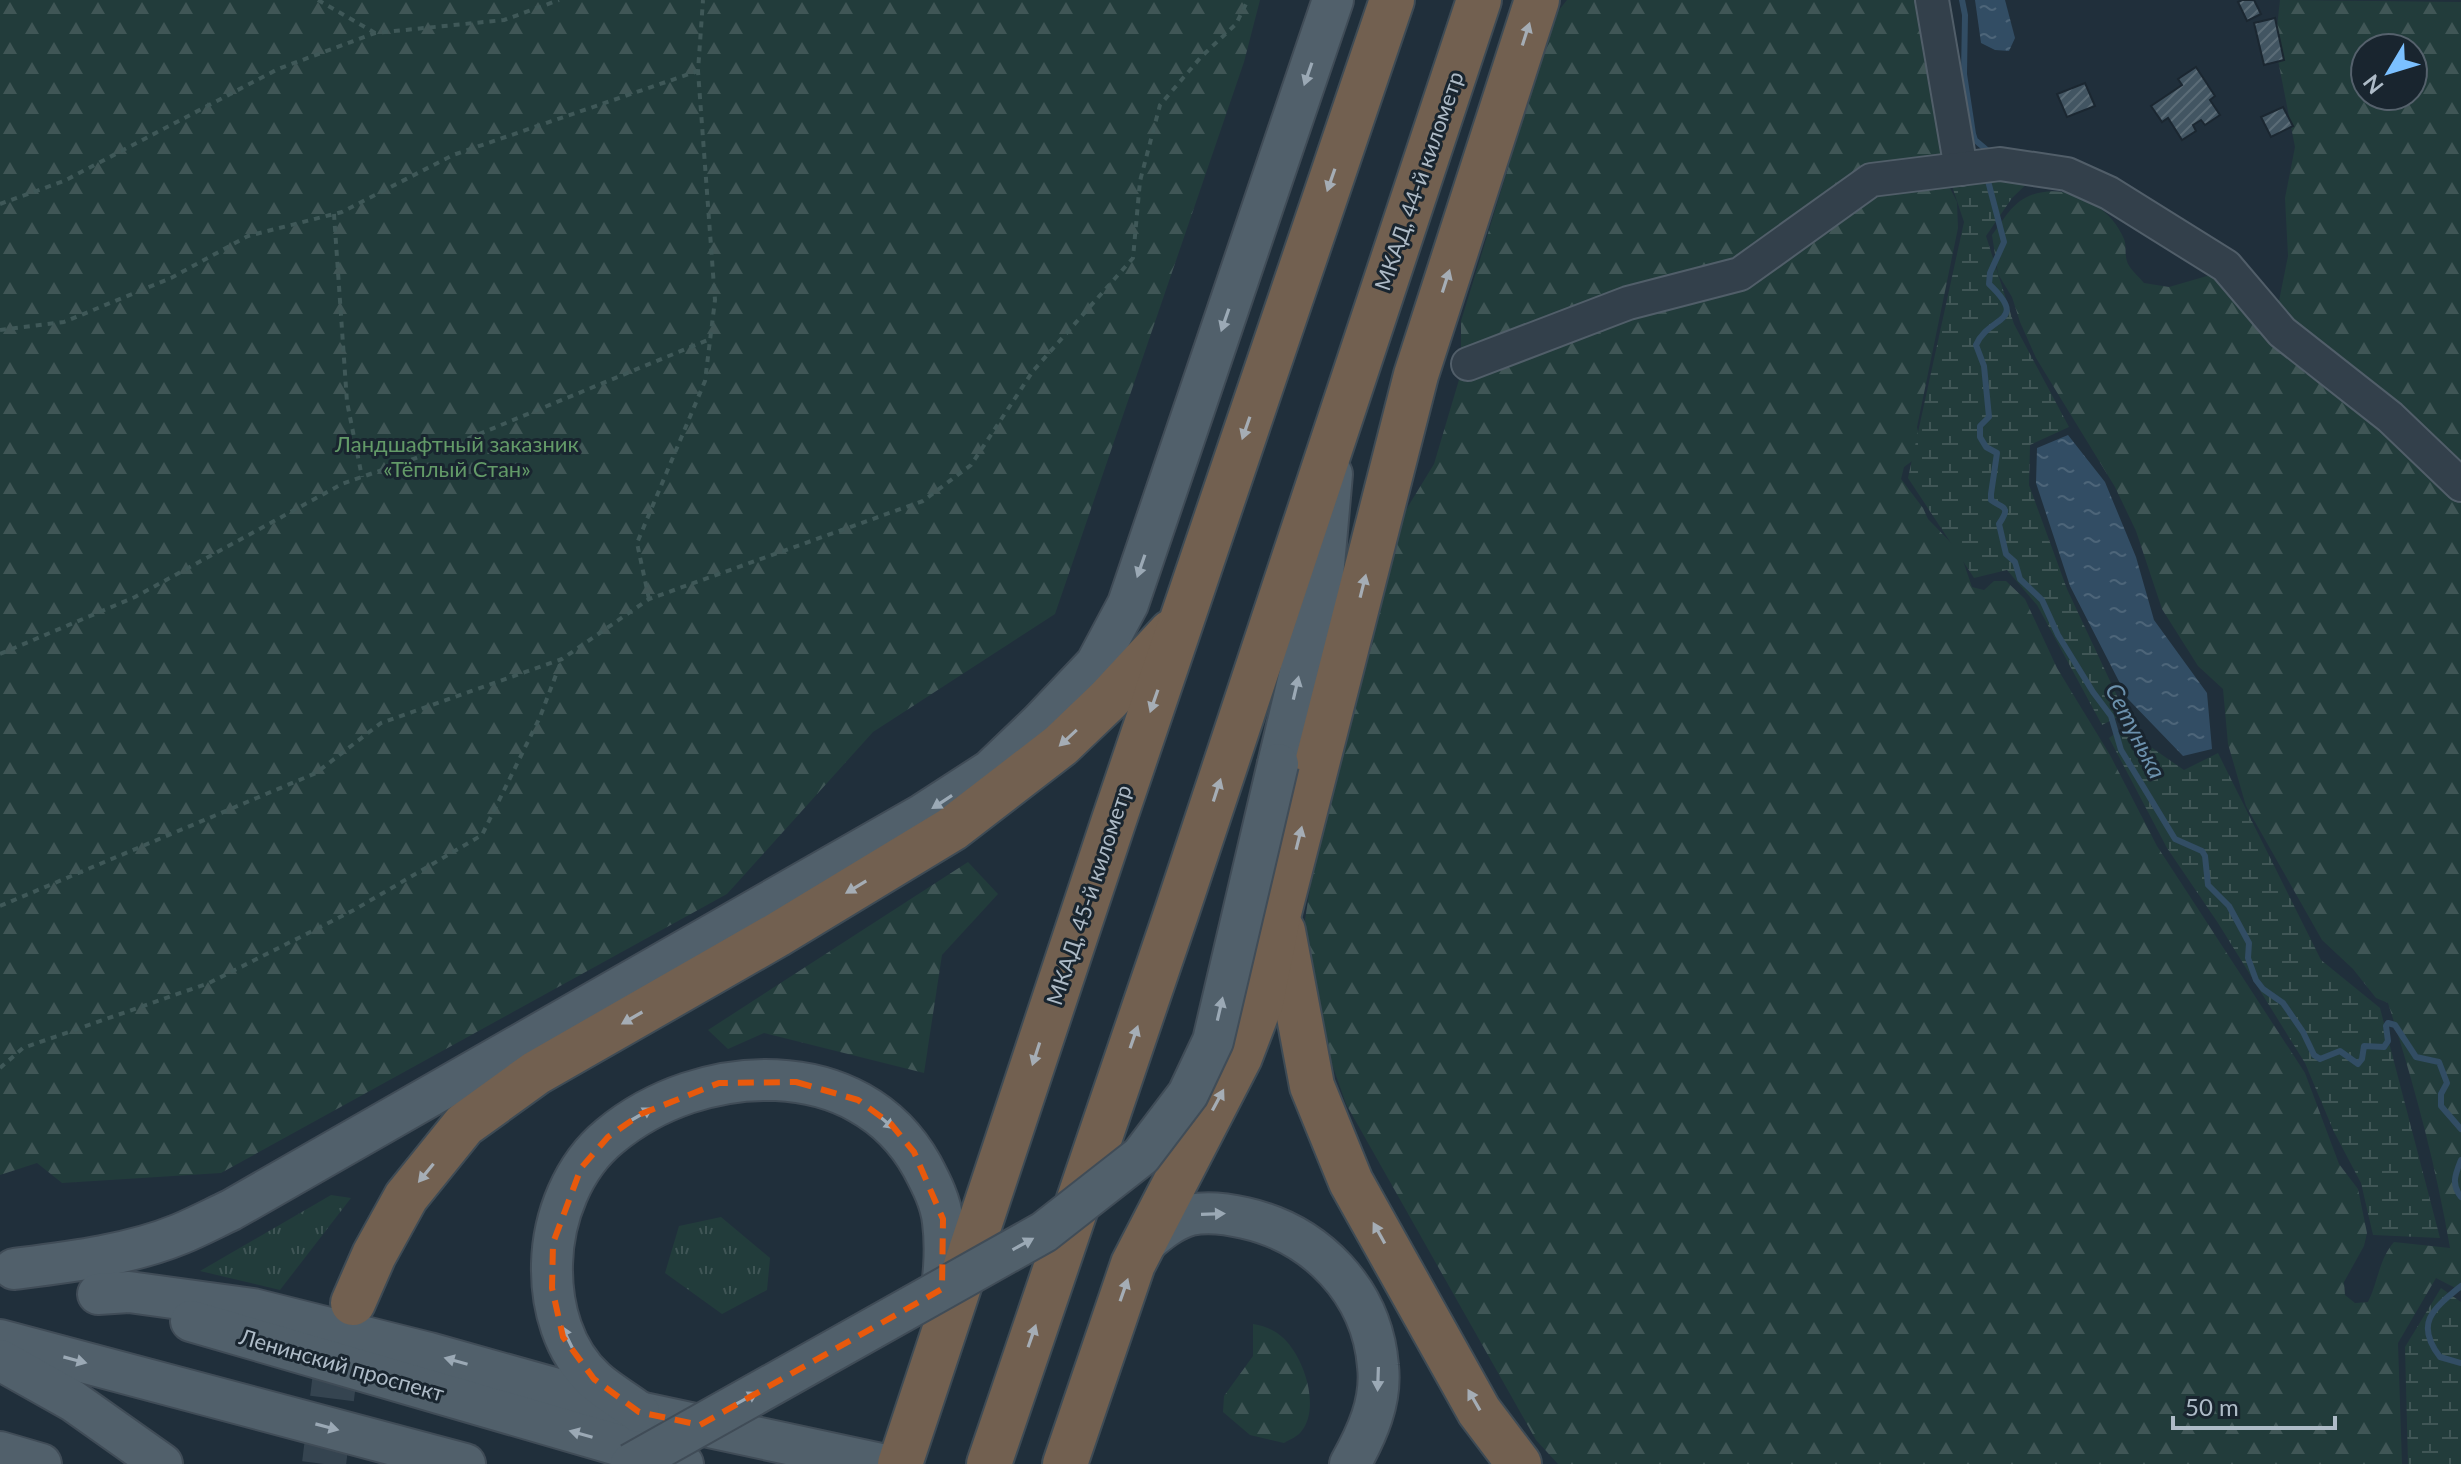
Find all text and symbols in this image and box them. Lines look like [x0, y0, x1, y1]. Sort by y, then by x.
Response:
one-way arrow [1521, 21, 1533, 45]
north arrow [2349, 32, 2429, 112]
one-way arrow [1302, 62, 1314, 86]
street label: МКАД, 44-й километр [1368, 68, 1469, 294]
text: N [2357, 70, 2389, 100]
one-way arrow [1324, 168, 1336, 192]
one-way arrow [1440, 269, 1452, 293]
one-way arrow [1218, 308, 1230, 332]
one-way arrow [1240, 416, 1252, 440]
park label: Ландшафтный заказник «Тёплый Стан» [334, 430, 579, 482]
one-way arrow [1135, 555, 1147, 579]
one-way arrow [1357, 573, 1369, 598]
one-way arrow [1290, 676, 1303, 701]
water label: Сетунька [2100, 678, 2173, 783]
one-way arrow [1148, 689, 1160, 713]
one-way arrow [1059, 729, 1078, 747]
one-way arrow [1211, 778, 1223, 802]
street label: МКАД, 45-й километр [1040, 781, 1137, 1008]
one-way arrow [931, 795, 952, 810]
one-way arrow [1293, 825, 1305, 850]
one-way arrow [845, 880, 867, 894]
one-way arrow [1214, 997, 1227, 1022]
one-way arrow [620, 1011, 643, 1025]
one-way arrow [1129, 1024, 1141, 1048]
one-way arrow [1030, 1042, 1042, 1066]
one-way arrow [1212, 1088, 1225, 1111]
one-way arrow [631, 1107, 653, 1121]
one-way arrow [875, 1112, 895, 1129]
one-way arrow [418, 1163, 434, 1183]
one-way arrow [1201, 1207, 1226, 1220]
one-way arrow [1373, 1222, 1387, 1244]
one-way arrow [1012, 1237, 1034, 1251]
one-way arrow [1118, 1278, 1131, 1302]
street label: Ленинский проспект [236, 1322, 448, 1407]
one-way arrow [1027, 1323, 1039, 1347]
one-way arrow [560, 1326, 574, 1349]
one-way arrow [444, 1354, 469, 1366]
one-way arrow [63, 1355, 88, 1367]
one-way arrow [1371, 1367, 1384, 1392]
scale bar [2173, 1380, 2335, 1430]
one-way arrow [1467, 1389, 1481, 1411]
one-way arrow [736, 1392, 759, 1405]
text: 50 m [2185, 1392, 2239, 1421]
one-way arrow [315, 1421, 339, 1434]
one-way arrow [569, 1427, 593, 1440]

